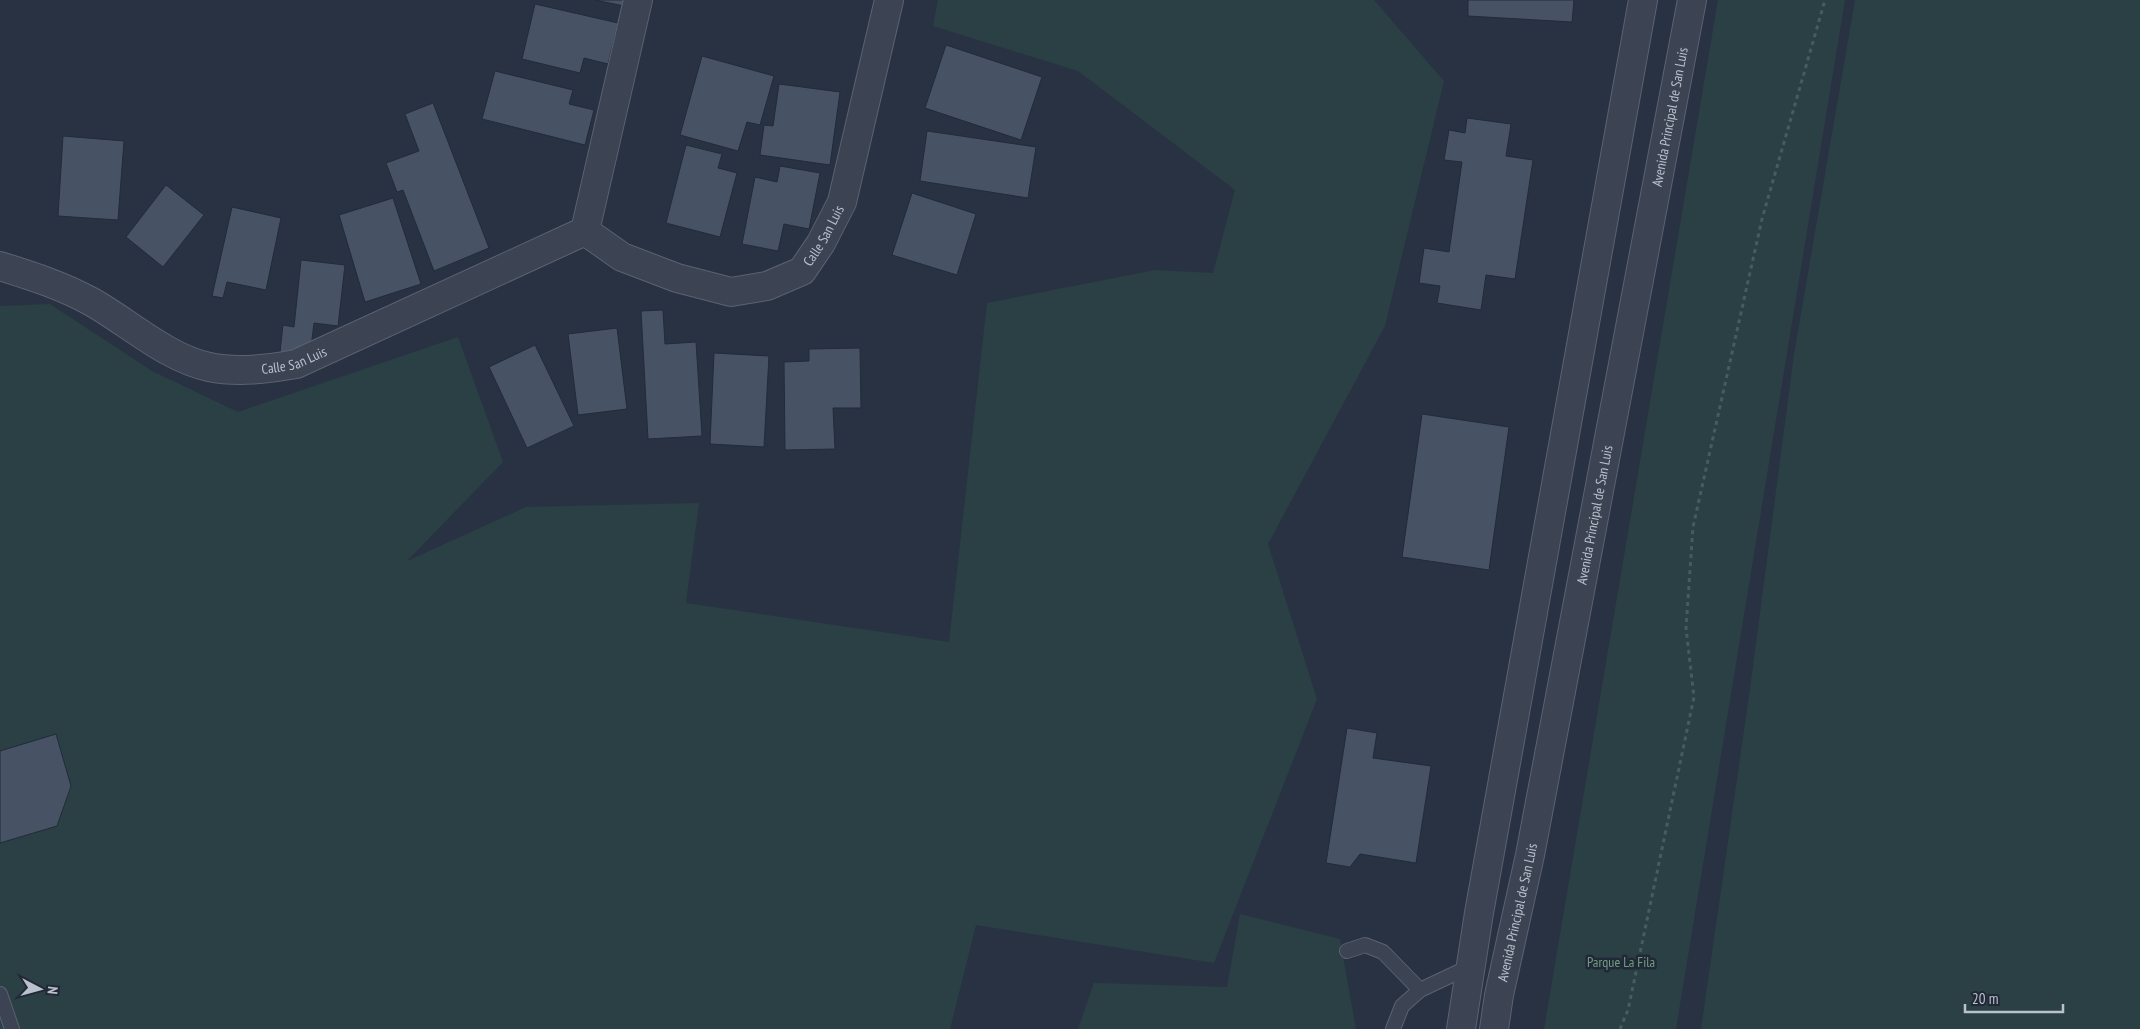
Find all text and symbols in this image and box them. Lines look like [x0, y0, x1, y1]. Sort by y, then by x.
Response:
street label: Avenida Principal de San Luis [1648, 46, 1692, 188]
street label: Calle San Luis [799, 202, 848, 270]
street label: Calle San Luis [261, 342, 330, 378]
street label: Avenida Principal de San Luis [1572, 443, 1616, 586]
street label: Avenida Principal de San Luis [1493, 841, 1541, 983]
park label: Parque La Fila [1587, 953, 1655, 971]
north arrow [15, 964, 65, 1014]
scale bar [1965, 982, 2062, 1014]
text: N [44, 986, 62, 995]
text: 20 m [1972, 989, 1998, 1008]

